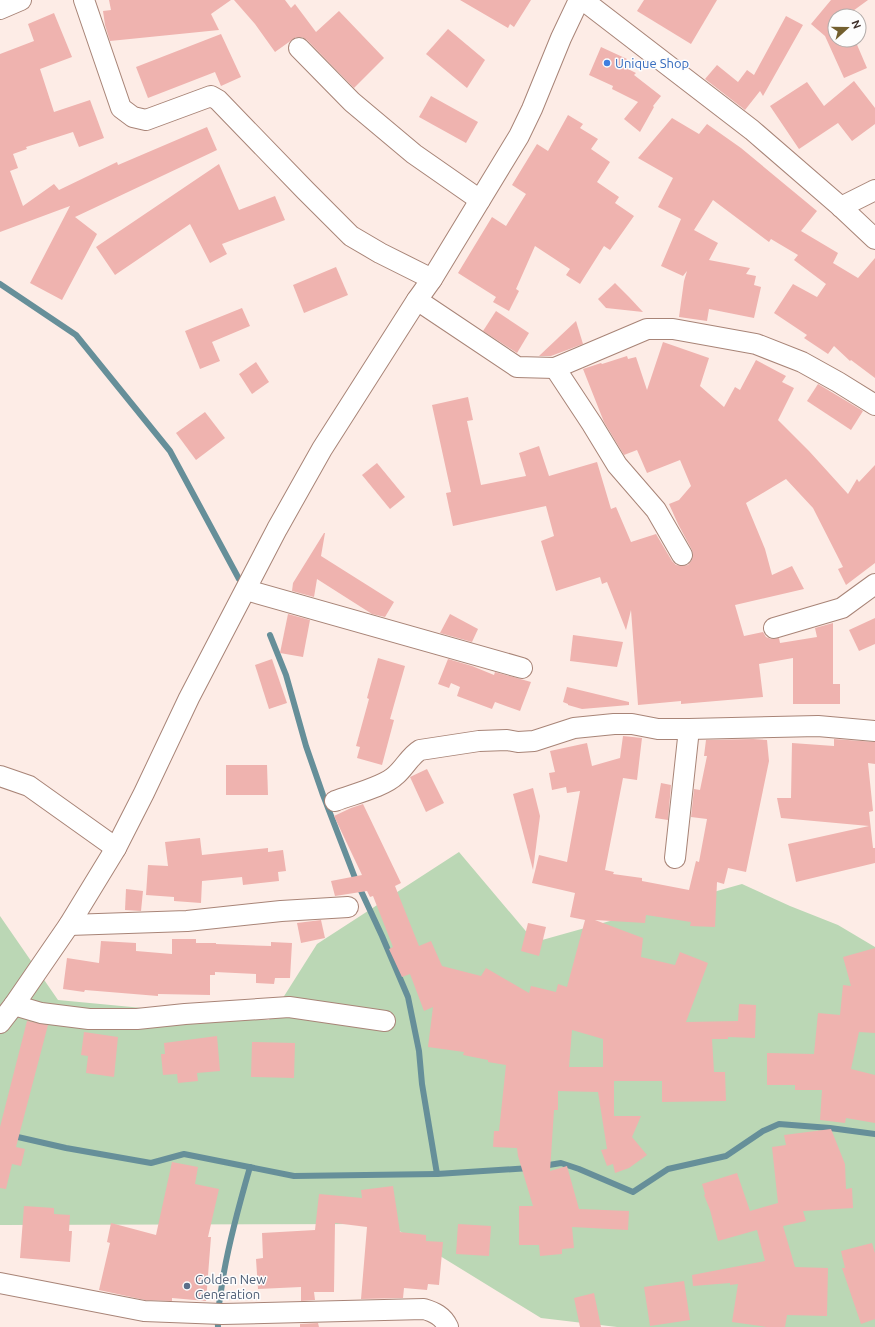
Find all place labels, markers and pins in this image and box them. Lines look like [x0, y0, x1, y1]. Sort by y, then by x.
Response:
place label: Unique Shop [615, 56, 689, 70]
marker: Unique Shop [602, 58, 612, 68]
place label: Golden New Generation [195, 1272, 266, 1301]
marker: Golden New Generation [182, 1281, 192, 1291]

